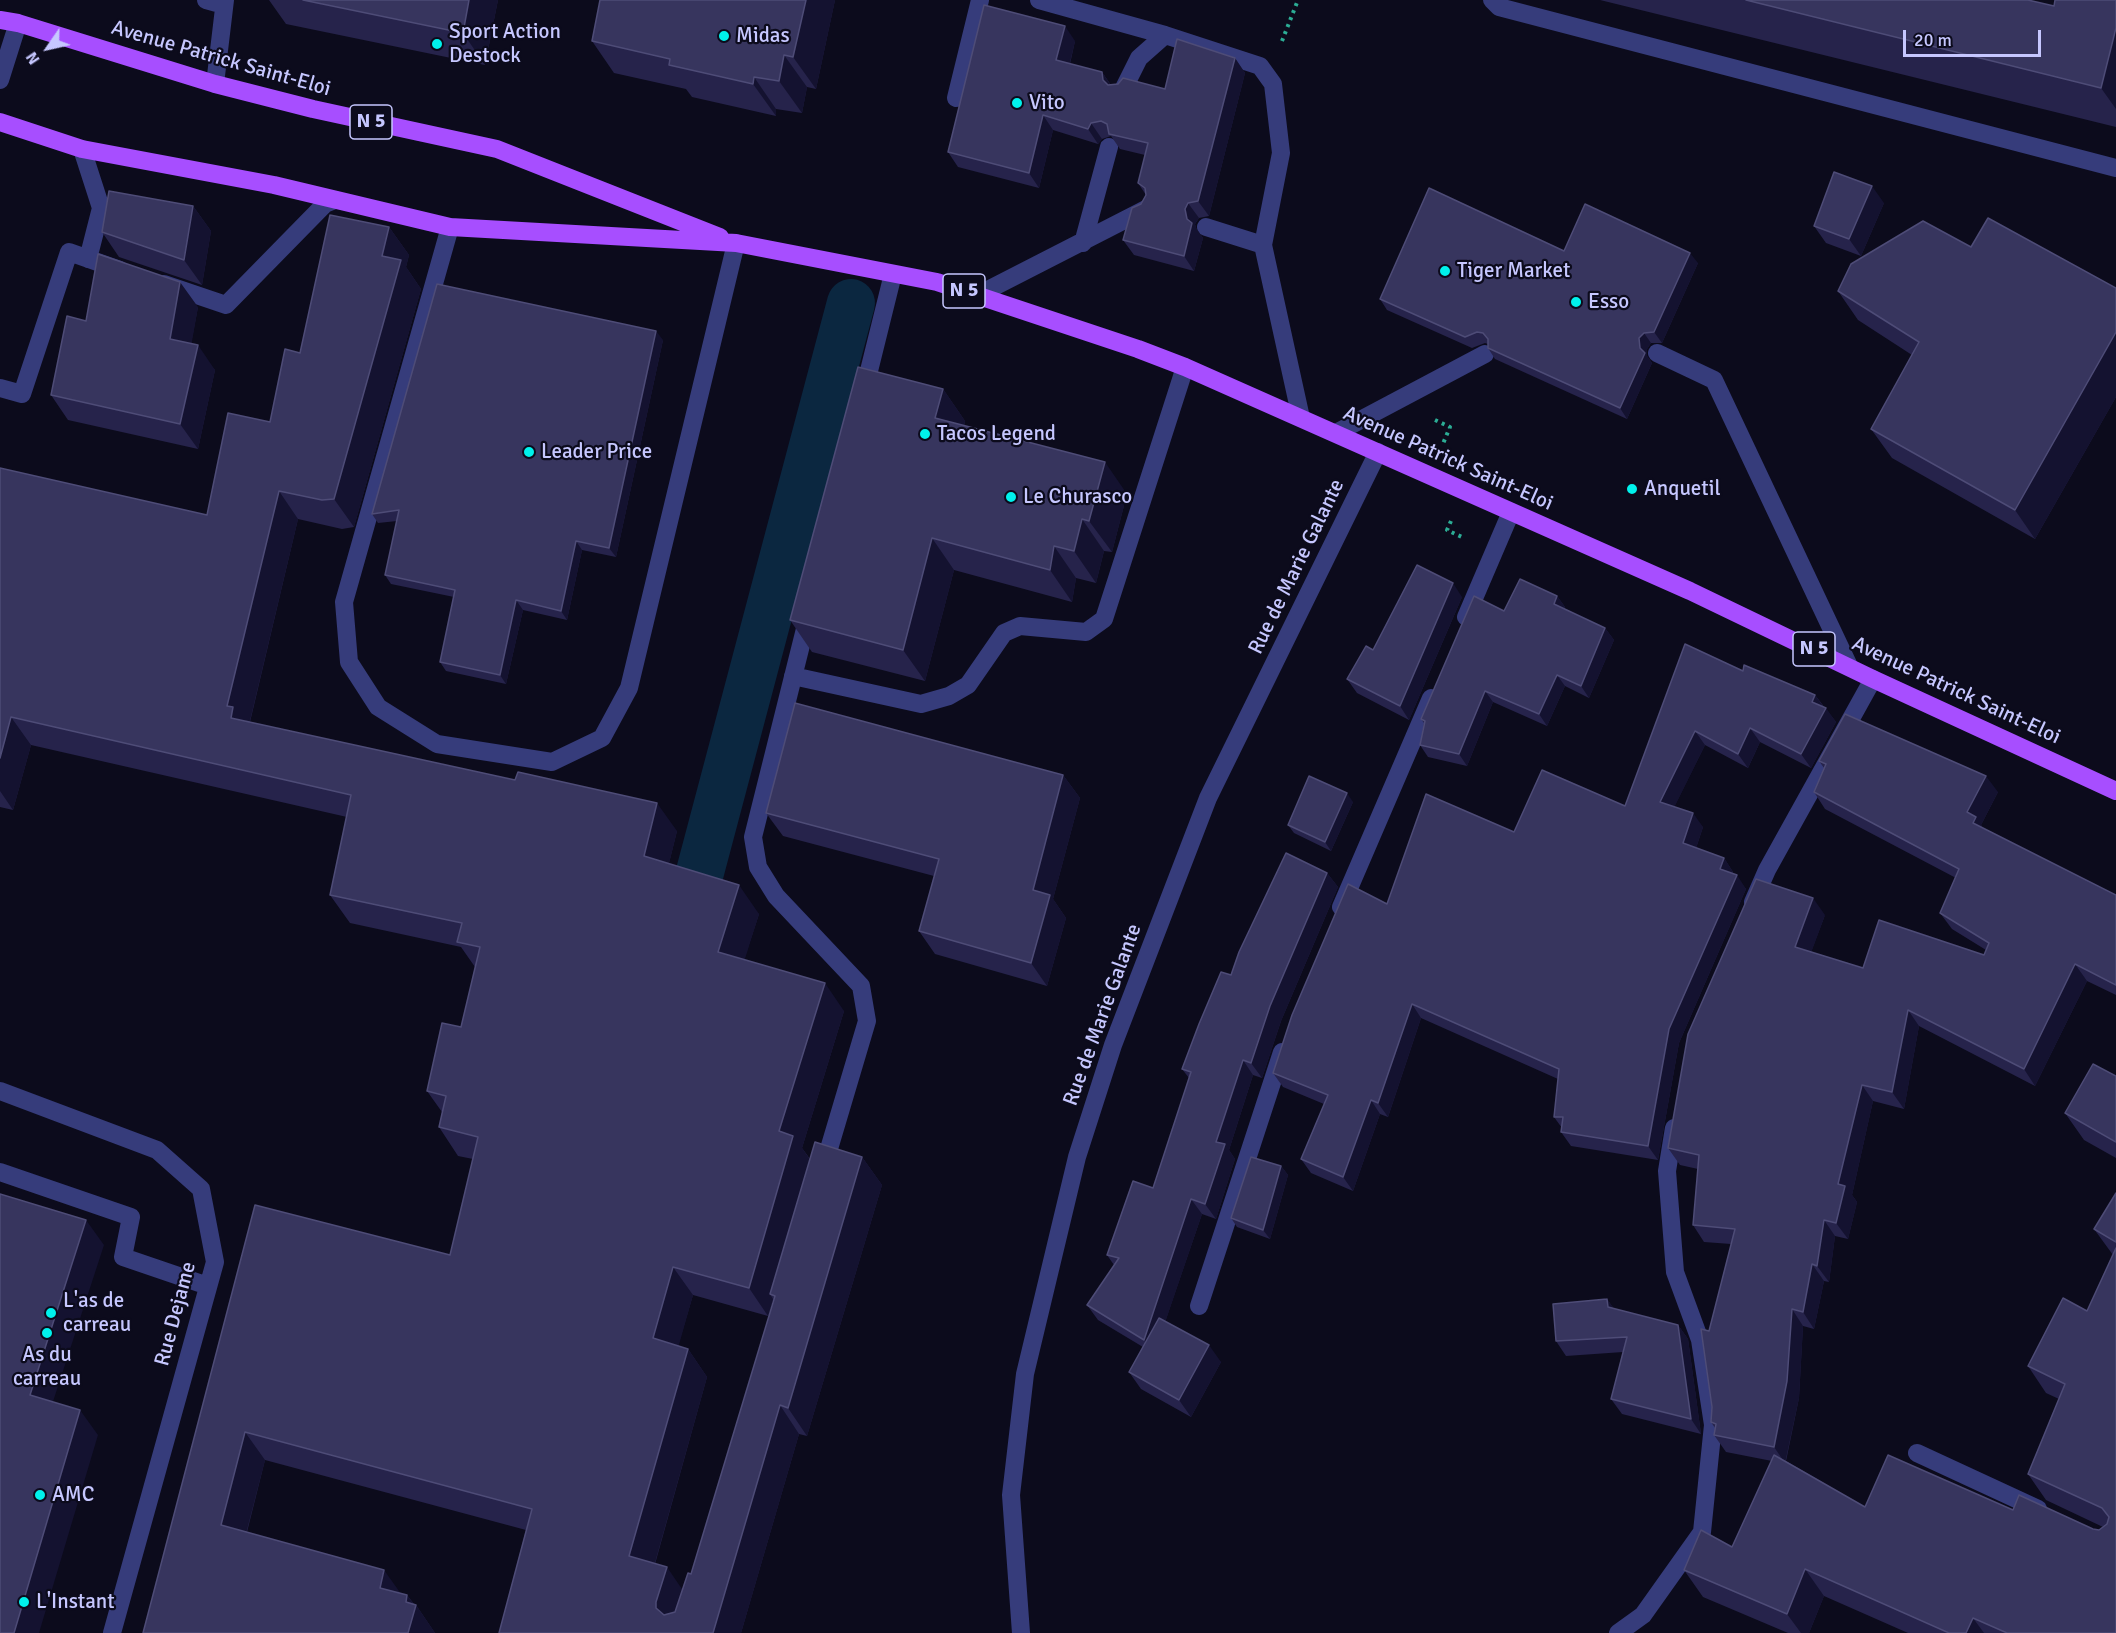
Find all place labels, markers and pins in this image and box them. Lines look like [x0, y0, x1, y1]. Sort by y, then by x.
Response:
place label: Sport Action Destock [449, 19, 561, 69]
place label: Midas [736, 23, 790, 49]
marker: Midas [717, 29, 731, 43]
marker: Sport Action Destock [430, 37, 444, 51]
place label: Vito [1029, 90, 1065, 116]
marker: Vito [1010, 96, 1024, 110]
place label: Tiger Market [1457, 258, 1570, 284]
marker: Tiger Market [1438, 264, 1452, 278]
place label: Esso [1588, 289, 1629, 315]
marker: Esso [1569, 295, 1583, 309]
place label: Tacos Legend [937, 421, 1056, 447]
marker: Tacos Legend [918, 427, 932, 441]
place label: Leader Price [541, 439, 652, 465]
marker: Leader Price [522, 445, 536, 459]
place label: Anquetil [1644, 476, 1721, 502]
marker: Anquetil [1625, 482, 1639, 496]
place label: Le Churasco [1023, 484, 1132, 510]
marker: Le Churasco [1004, 490, 1018, 504]
place label: L'as de carreau [63, 1288, 131, 1338]
marker: L'as de carreau [44, 1306, 58, 1320]
marker: As du carreau [40, 1326, 54, 1340]
place label: As du carreau [13, 1342, 81, 1392]
place label: AMC [52, 1482, 94, 1508]
marker: AMC [33, 1488, 47, 1502]
place label: L'Instant [36, 1589, 115, 1615]
marker: L'Instant [17, 1595, 31, 1609]

